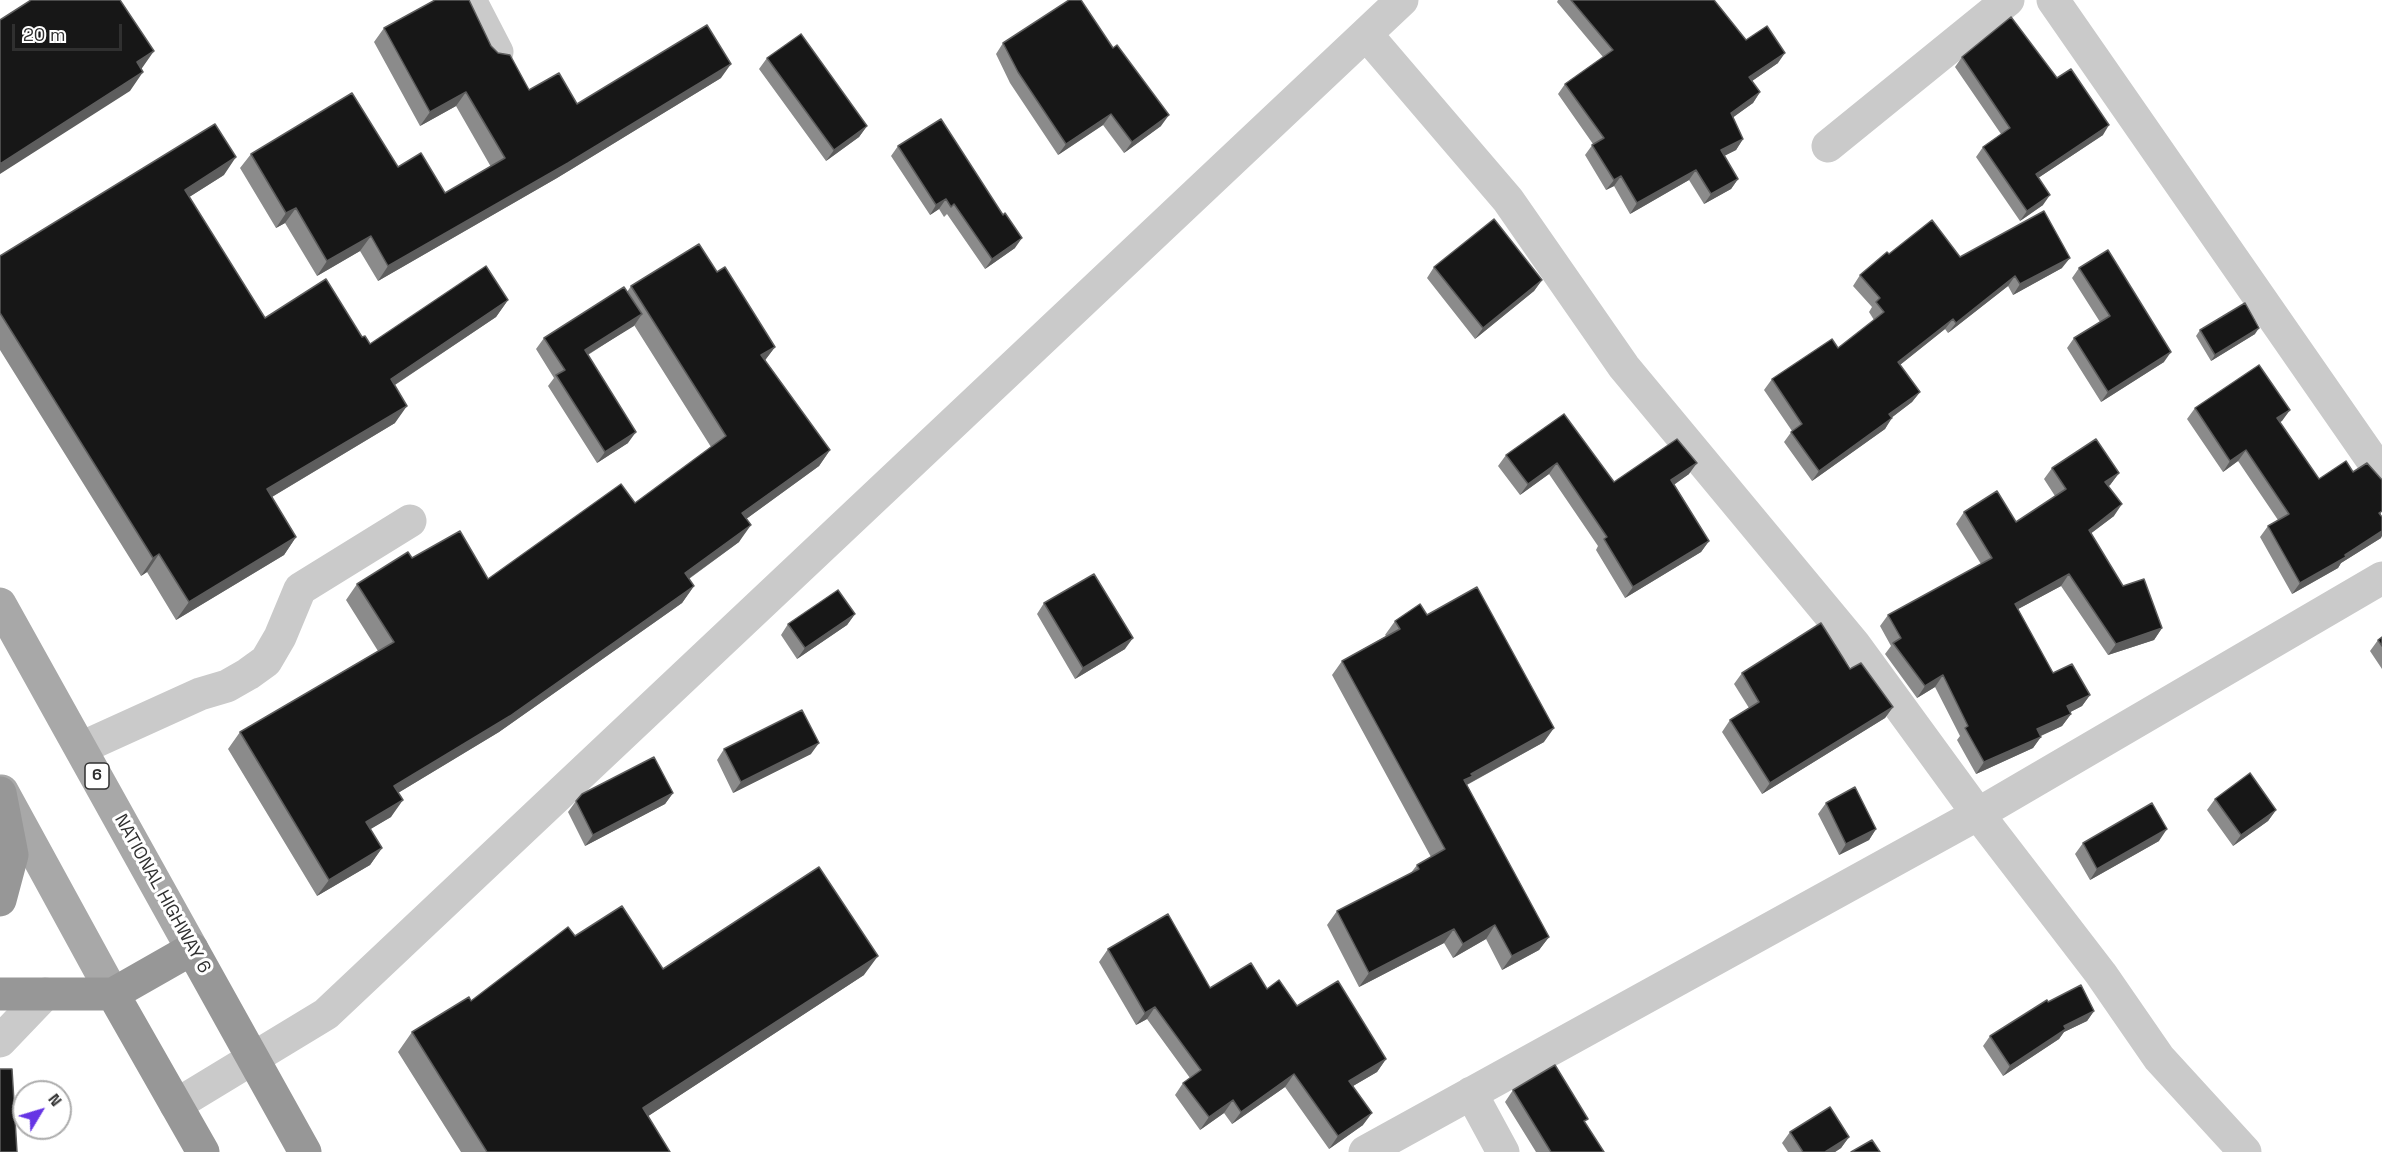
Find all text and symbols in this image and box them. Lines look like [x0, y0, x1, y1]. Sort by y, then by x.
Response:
scale bar [15, 12, 124, 50]
text: 20 m [23, 23, 66, 46]
road number: 6 [85, 763, 109, 789]
street label: NATIONAL HIGHWAY 6 [109, 811, 215, 977]
north arrow [12, 1080, 72, 1140]
text: N [43, 1089, 67, 1111]

